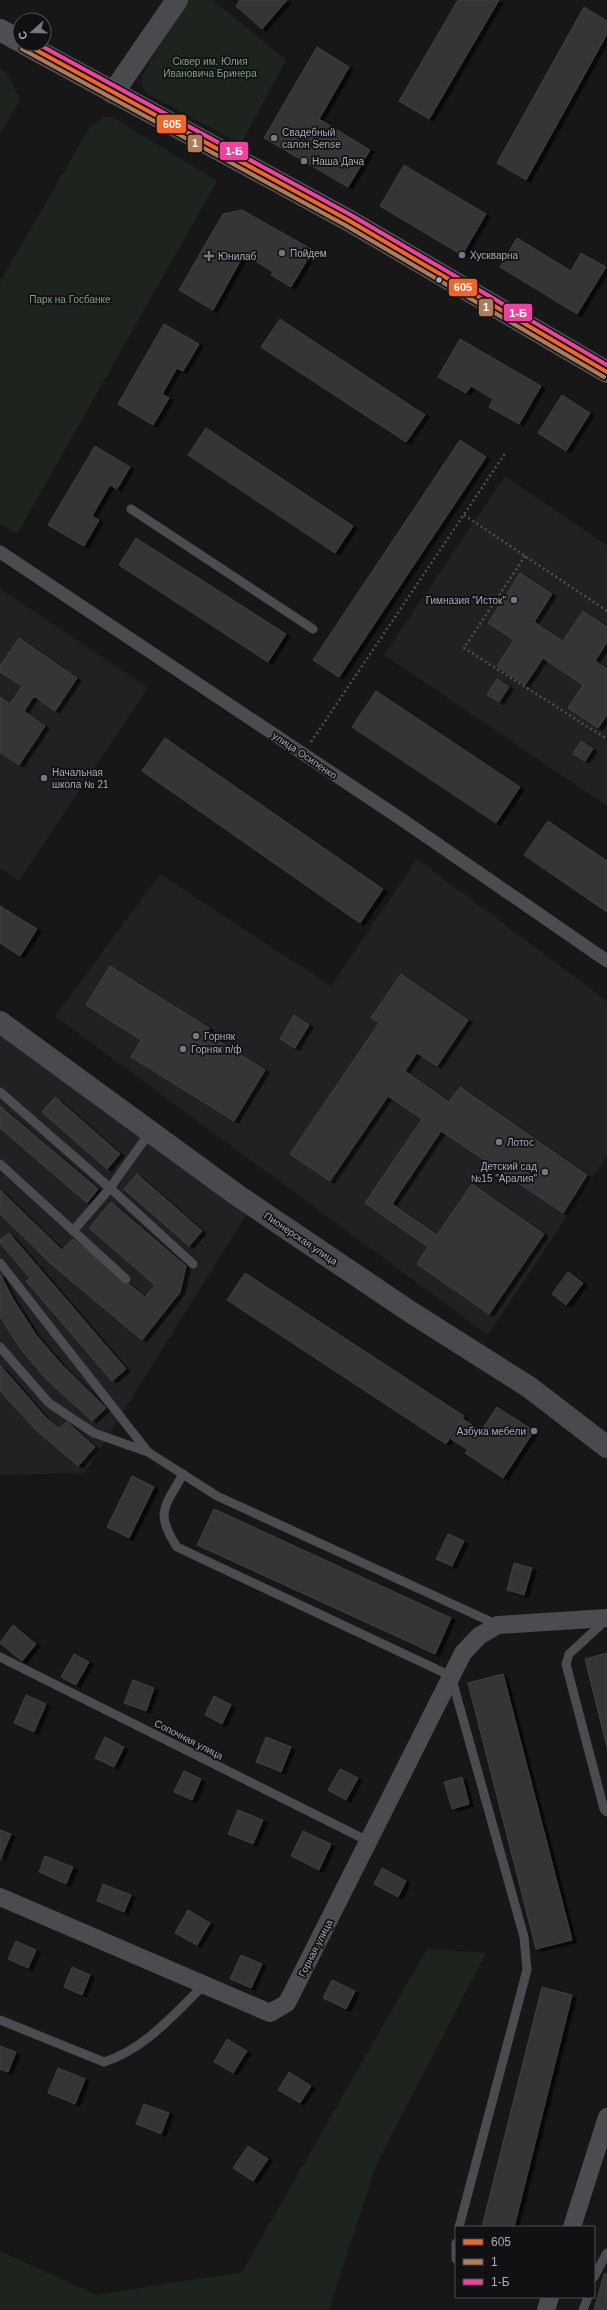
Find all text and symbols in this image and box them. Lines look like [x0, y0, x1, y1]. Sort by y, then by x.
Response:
north arrow [12, 12, 52, 52]
text: С [16, 30, 30, 41]
park label: Сквер им. Юлия Ивановича Бринера [163, 56, 257, 79]
line badge: 605 [156, 114, 187, 134]
text: 605 [163, 118, 181, 130]
place label: Свадебный салон Sense [282, 127, 341, 150]
marker: Свадебный салон Sense [269, 133, 279, 143]
line badge: 1 [187, 134, 203, 153]
text: 1 [192, 137, 198, 149]
line badge: 1-Б [219, 141, 249, 161]
text: 1-Б [225, 145, 243, 157]
marker: Наша Дача [299, 156, 309, 166]
place label: Наша Дача [312, 156, 364, 167]
marker: Пойдем [277, 248, 287, 258]
place label: Пойдем [290, 248, 327, 259]
marker: Юнилаб [203, 250, 215, 262]
marker: Хускварна [457, 250, 467, 260]
place label: Хускварна [470, 250, 519, 261]
place label: Юнилаб [218, 251, 257, 262]
unlabelled marker [434, 275, 444, 285]
line badge: 605 [448, 278, 478, 297]
text: 605 [454, 281, 472, 293]
park label: Парк на Госбанке [29, 294, 111, 305]
line badge: 1 [478, 298, 494, 317]
text: 1 [483, 301, 489, 313]
line badge: 1-Б [503, 303, 533, 322]
text: 1-Б [509, 307, 527, 319]
place label: Гимназия "Исток" [426, 595, 506, 606]
marker: Гимназия "Исток" [509, 595, 519, 605]
street label: улица Осипенко [270, 730, 339, 781]
place label: Начальная школа № 21 [52, 767, 109, 790]
marker: Начальная школа № 21 [39, 773, 49, 783]
marker: Горняк [191, 1031, 201, 1041]
place label: Горняк [204, 1031, 236, 1042]
marker: Горняк п/ф [178, 1044, 188, 1054]
place label: Горняк п/ф [191, 1044, 241, 1055]
marker: Лотос [494, 1137, 504, 1147]
place label: Лотос [507, 1137, 534, 1148]
place label: Детский сад №15 "Аралия" [471, 1161, 537, 1184]
marker: Детский сад №15 "Аралия" [540, 1167, 550, 1177]
street label: Пионерская улица [262, 1210, 340, 1267]
place label: Азбука мебели [457, 1426, 526, 1437]
marker: Азбука мебели [529, 1426, 539, 1436]
street label: Сопочная улица [153, 1717, 225, 1762]
street label: Горная улица [296, 1917, 335, 1979]
legend [455, 2226, 595, 2298]
text: 605 [491, 2235, 511, 2249]
text: 1 [491, 2255, 498, 2269]
text: 1-Б [491, 2275, 510, 2289]

